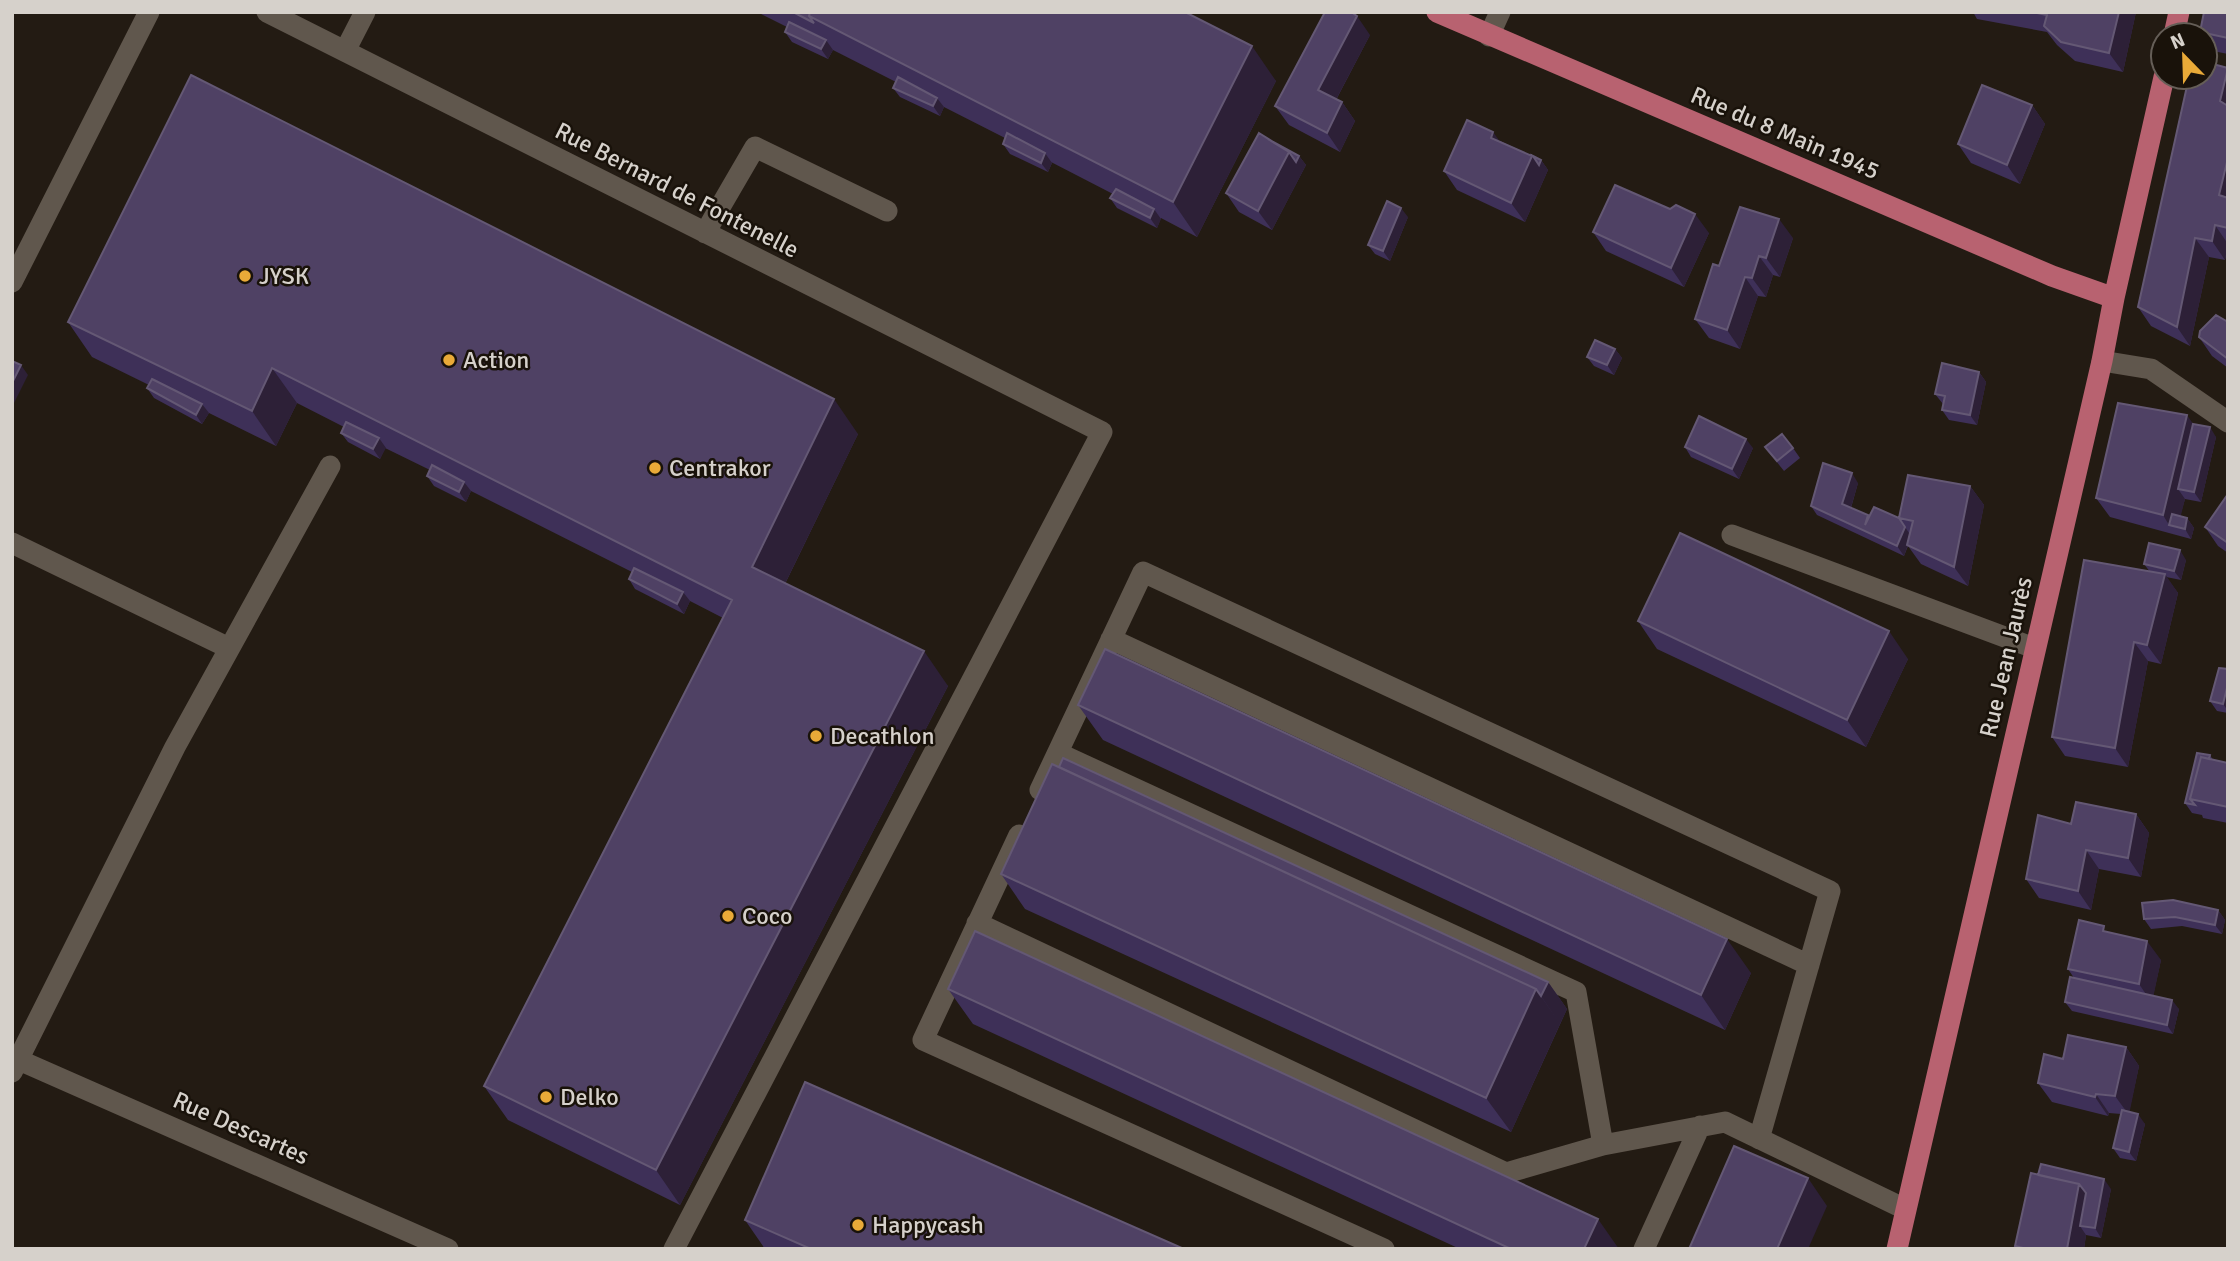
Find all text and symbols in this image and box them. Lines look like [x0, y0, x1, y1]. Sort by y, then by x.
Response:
north arrow [2149, 21, 2219, 91]
text: N [2167, 28, 2189, 55]
street label: Rue du 8 Main 1945 [1686, 80, 1884, 186]
street label: Rue Bernard de Fontenelle [550, 115, 804, 265]
place label: JYSK [259, 261, 309, 291]
marker: JYSK [237, 268, 253, 284]
place label: Action [463, 345, 529, 375]
marker: Action [441, 352, 457, 368]
place label: Centrakor [669, 453, 771, 483]
marker: Centrakor [647, 460, 663, 476]
street label: Rue Jean Jaurès [1973, 574, 2039, 740]
place label: Decathlon [830, 721, 935, 751]
marker: Decathlon [808, 728, 824, 744]
place label: Coco [742, 901, 792, 931]
marker: Coco [720, 908, 736, 924]
place label: Delko [560, 1082, 619, 1112]
street label: Rue Descartes [168, 1085, 314, 1171]
marker: Delko [538, 1089, 554, 1105]
place label: Happycash [872, 1210, 984, 1240]
marker: Happycash [850, 1217, 866, 1233]

